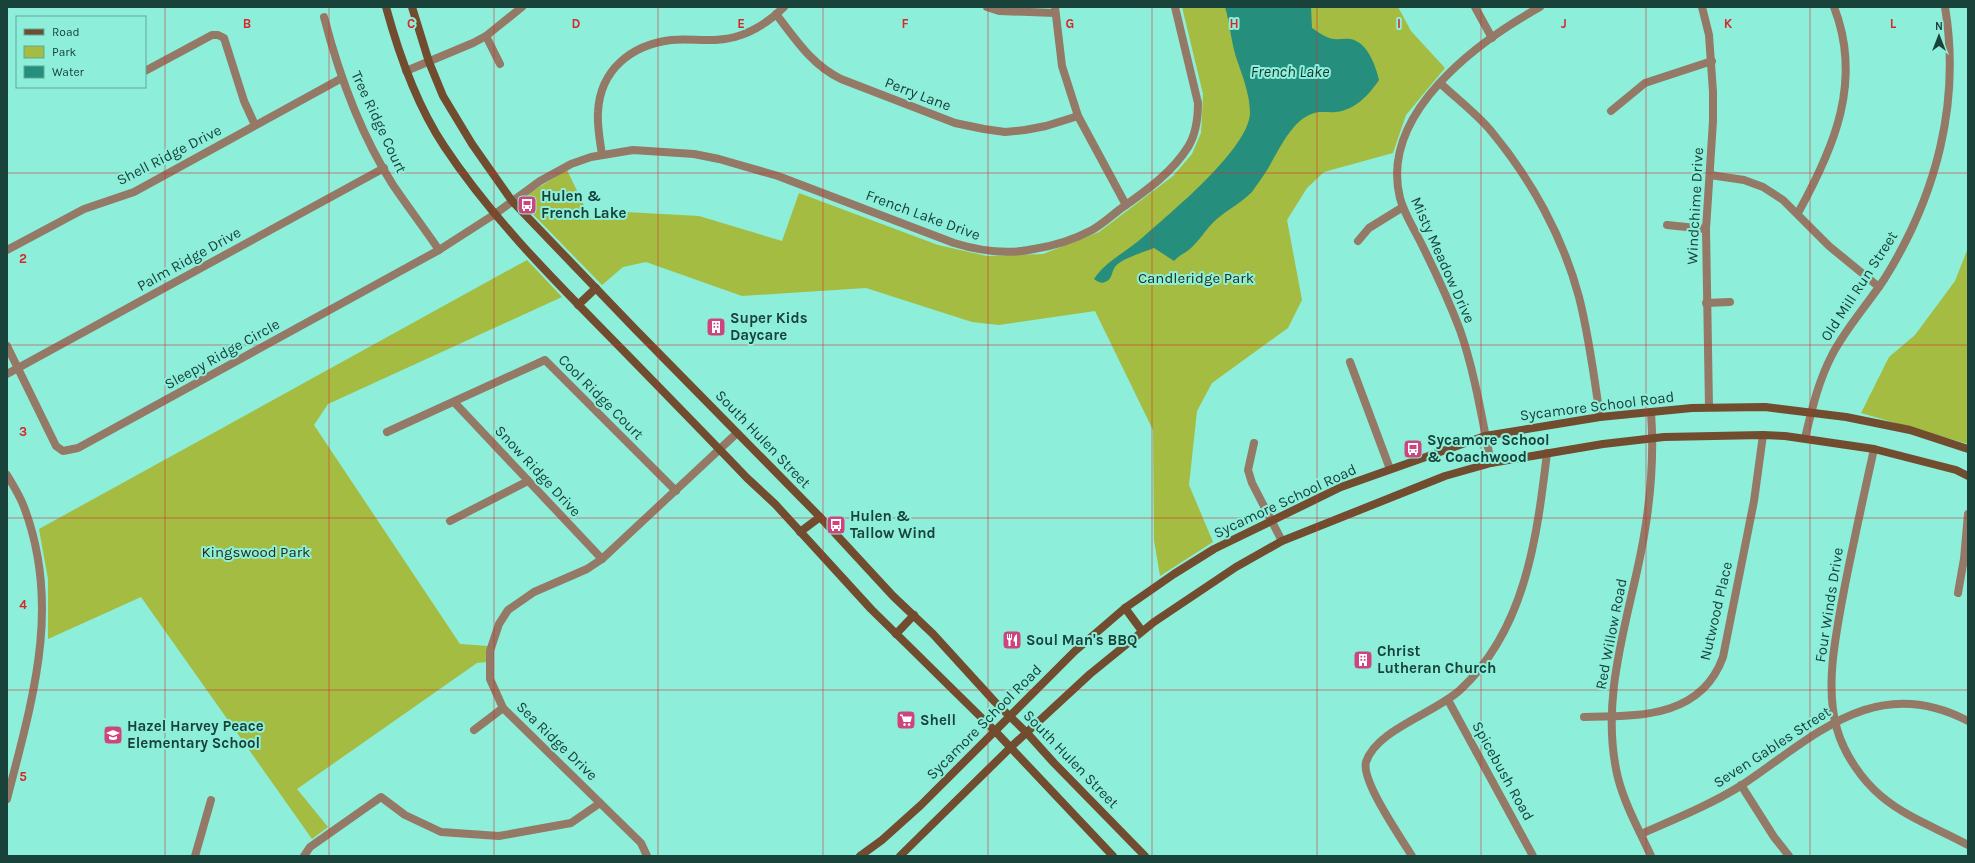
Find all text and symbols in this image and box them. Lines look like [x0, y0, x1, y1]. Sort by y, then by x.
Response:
legend [16, 16, 146, 88]
text: B [243, 16, 251, 31]
text: C [407, 16, 415, 31]
text: D [572, 16, 581, 31]
text: E [737, 16, 745, 31]
text: F [901, 16, 909, 31]
text: G [1066, 16, 1074, 31]
text: H [1229, 16, 1239, 31]
text: I [1397, 16, 1401, 31]
text: J [1561, 16, 1567, 31]
text: K [1724, 16, 1733, 31]
text: L [1890, 16, 1897, 31]
north arrow [1919, 16, 1959, 56]
text: N [1935, 20, 1943, 33]
text: Road [52, 25, 80, 39]
text: Park [52, 45, 77, 59]
water label: French Lake [1250, 62, 1330, 81]
text: Water [52, 65, 85, 79]
street label: Tree Ridge Court [347, 68, 411, 176]
street label: Perry Lane [882, 73, 954, 115]
street label: Shell Ridge Drive [114, 121, 224, 189]
street label: Windchime Drive [1683, 147, 1707, 265]
street label: French Lake Drive [863, 186, 983, 244]
place label: Hulen & French Lake [541, 187, 627, 222]
bus stop icon: Hulen & French Lake [516, 194, 538, 216]
street label: Misty Meadow Drive [1407, 194, 1479, 326]
street label: Palm Ridge Drive [134, 223, 244, 295]
street label: Old Mill Run Street [1817, 227, 1901, 344]
text: 2 [19, 251, 27, 266]
park label: Candleridge Park [1138, 269, 1254, 287]
place label: Super Kids Daycare [730, 309, 808, 344]
street label: Sleepy Ridge Circle [161, 315, 283, 393]
building icon: Super Kids Daycare [705, 316, 727, 338]
street label: Cool Ridge Court [555, 351, 648, 444]
street label: South Hulen Street [712, 386, 815, 492]
street label: Sycamore School Road [1519, 388, 1675, 424]
street label: Snow Ridge Drive [491, 422, 585, 520]
text: 3 [19, 424, 27, 439]
place label: Sycamore School & Coachwood [1427, 431, 1550, 466]
bus stop icon: Sycamore School & Coachwood [1402, 438, 1424, 460]
street label: Sycamore School Road [1211, 460, 1359, 542]
place label: Hulen & Tallow Wind [850, 507, 936, 542]
bus stop icon: Hulen & Tallow Wind [825, 514, 847, 536]
park label: Kingswood Park [201, 543, 311, 561]
street label: Four Winds Drive [1811, 546, 1847, 664]
street label: Nutwood Place [1696, 560, 1736, 662]
street label: Red Willow Road [1591, 577, 1631, 691]
text: 4 [19, 597, 27, 612]
restaurant icon: Soul Man's BBQ [1001, 629, 1023, 651]
place label: Soul Man's BBQ [1026, 631, 1137, 649]
place label: Christ Lutheran Church [1377, 642, 1496, 677]
building icon: Christ Lutheran Church [1352, 649, 1374, 671]
street label: Sycamore School Road [923, 661, 1045, 783]
street label: Sea Ridge Drive [513, 698, 601, 784]
street label: Seven Gables Street [1710, 702, 1834, 792]
street label: South Hulen Street [1020, 706, 1123, 812]
supermarket icon: Shell [895, 709, 917, 731]
place label: Shell [920, 711, 956, 729]
place label: Hazel Harvey Peace Elementary School [127, 717, 264, 752]
street label: Spicebush Road [1468, 718, 1538, 824]
school or university icon: Hazel Harvey Peace Elementary School [102, 724, 124, 746]
text: 5 [19, 769, 27, 784]

